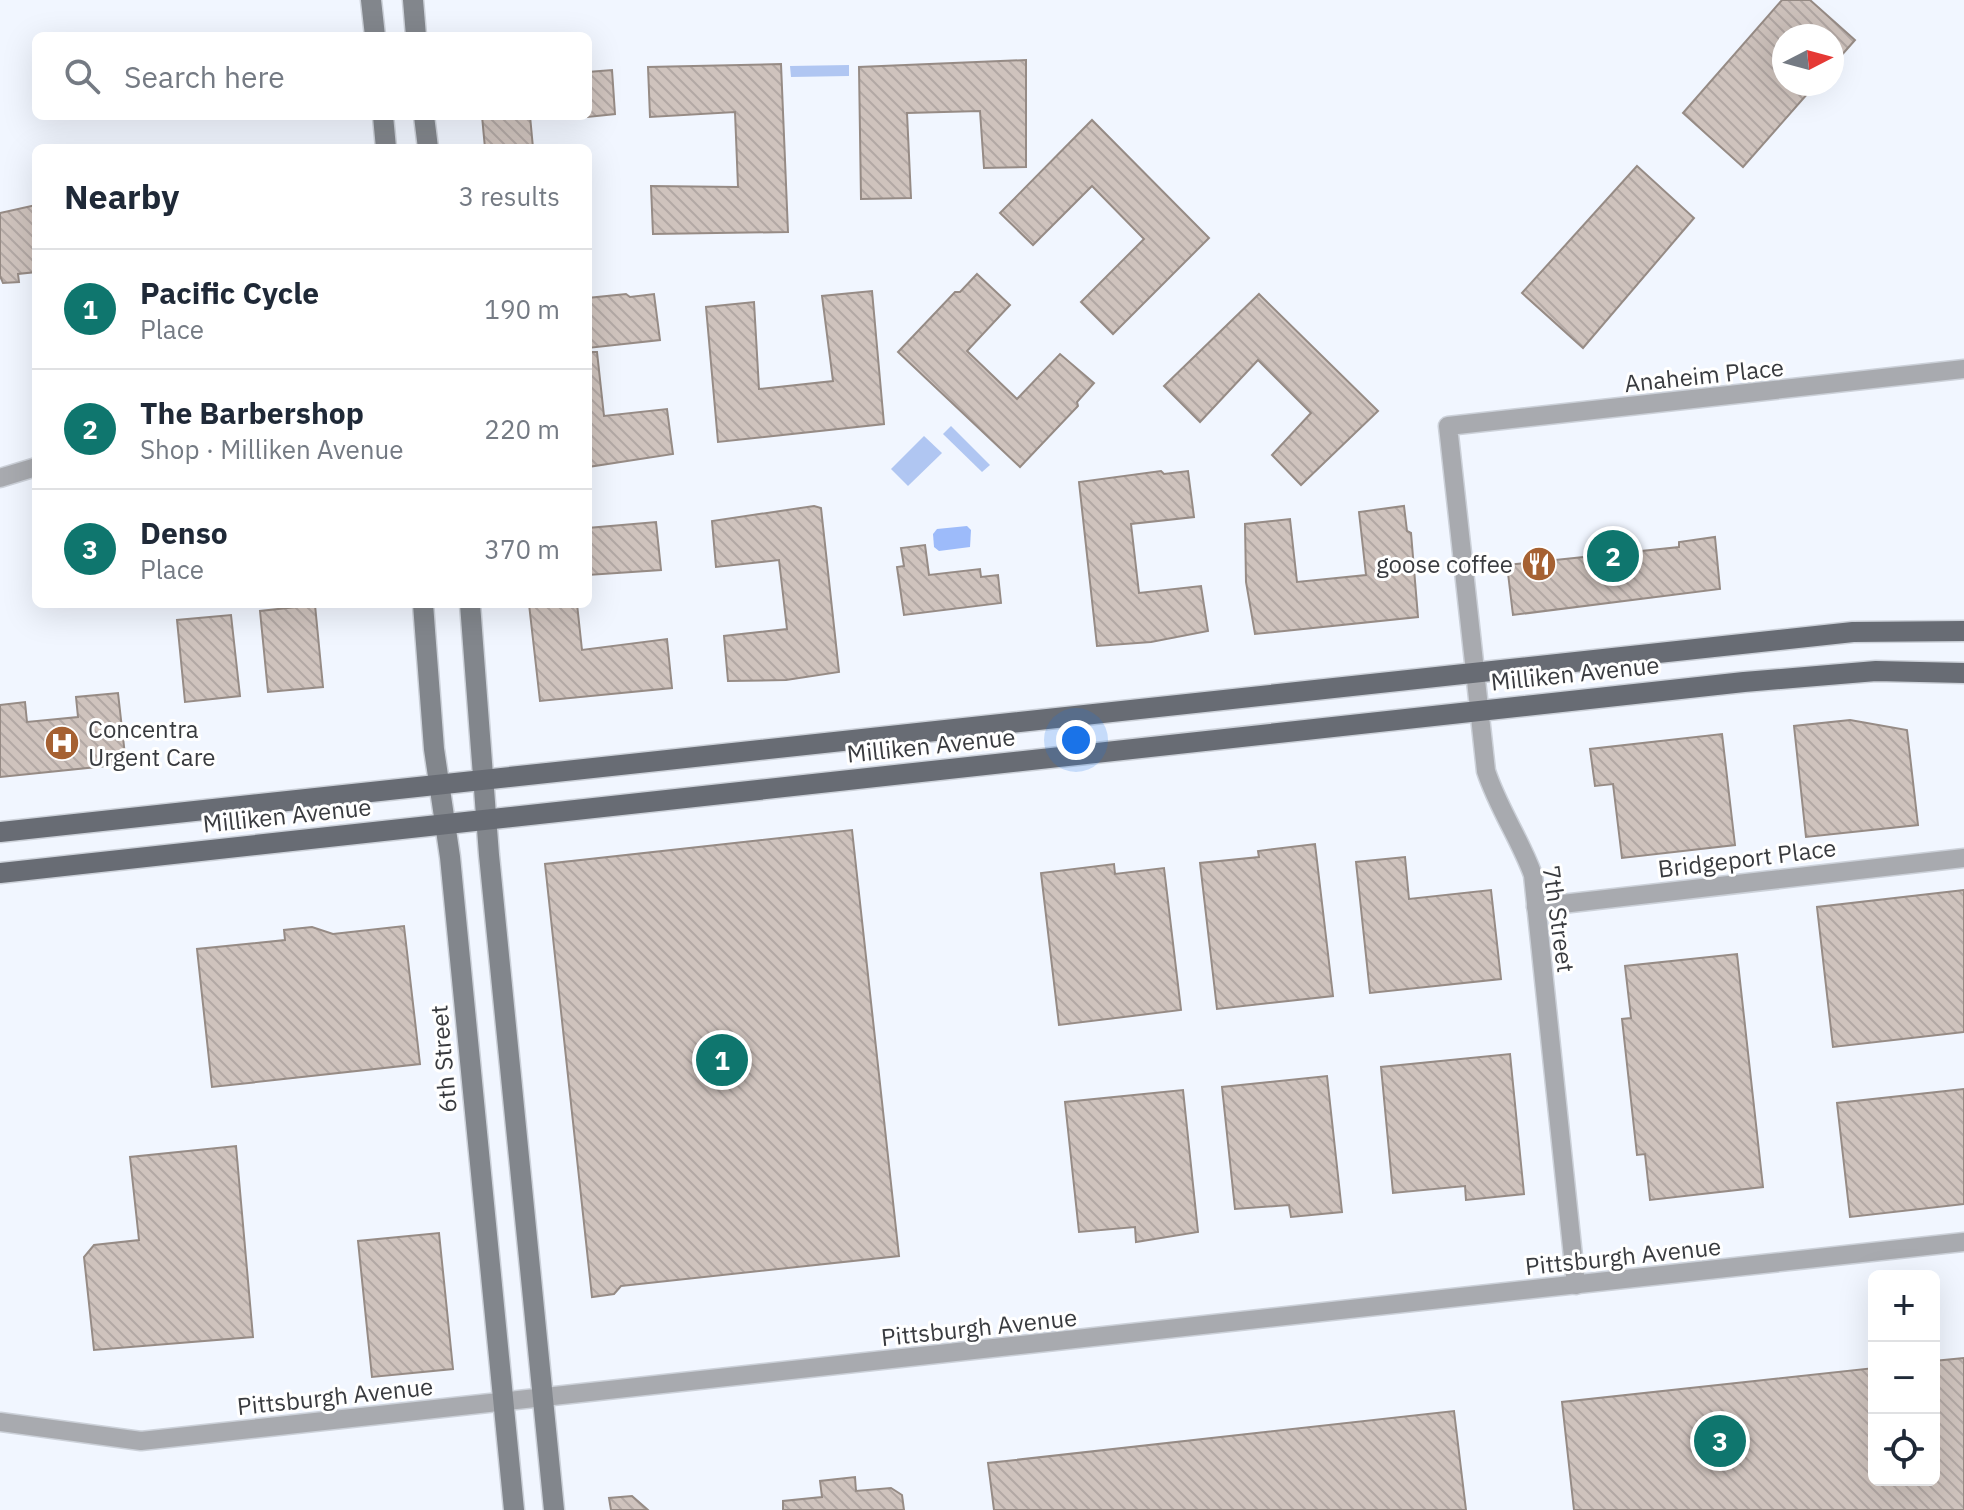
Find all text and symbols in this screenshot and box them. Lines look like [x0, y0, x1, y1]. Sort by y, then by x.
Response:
north arrow [1772, 24, 1844, 96]
search box [32, 32, 592, 120]
icon: search [60, 54, 104, 98]
text: Search here [124, 57, 285, 96]
text: Nearby [64, 174, 179, 218]
text: 3 results [458, 179, 560, 213]
text: Pacific Cycle [140, 273, 319, 312]
text: 1 [82, 292, 98, 326]
text: 190 m [484, 292, 560, 326]
text: Place [140, 312, 204, 346]
street label: Anaheim Place [1623, 351, 1785, 399]
text: The Barbershop [140, 393, 364, 432]
text: 2 [82, 412, 98, 446]
text: 220 m [484, 412, 560, 446]
text: Shop · Milliken Avenue [140, 432, 404, 466]
text: Denso [140, 513, 228, 552]
pin: 2 [1587, 526, 1639, 586]
text: 3 [82, 532, 98, 566]
text: 370 m [484, 532, 560, 566]
restaurant icon: goose coffee [1520, 545, 1558, 583]
place label: goose coffee [1376, 548, 1513, 580]
text: Place [140, 552, 204, 586]
street label: Milliken Avenue [1489, 648, 1661, 698]
place label: Concentra Urgent Care [88, 713, 216, 773]
street label: Milliken Avenue [845, 720, 1017, 770]
your location [1056, 720, 1096, 760]
hospital icon: Concentra Urgent Care [43, 724, 81, 762]
street label: Milliken Avenue [201, 790, 373, 840]
street label: Bridgeport Place [1656, 831, 1838, 885]
street label: 7th Street [1536, 863, 1582, 975]
street label: 6th Street [422, 1004, 464, 1114]
pin: 1 [696, 1030, 748, 1090]
street label: Pittsburgh Avenue [1523, 1230, 1723, 1282]
map controls [1868, 1270, 1940, 1486]
button: + [1868, 1270, 1940, 1342]
street label: Pittsburgh Avenue [879, 1301, 1079, 1353]
button: − [1868, 1342, 1940, 1414]
street label: Pittsburgh Avenue [235, 1370, 435, 1422]
pin: 3 [1694, 1411, 1746, 1471]
button: locate [1868, 1414, 1940, 1486]

